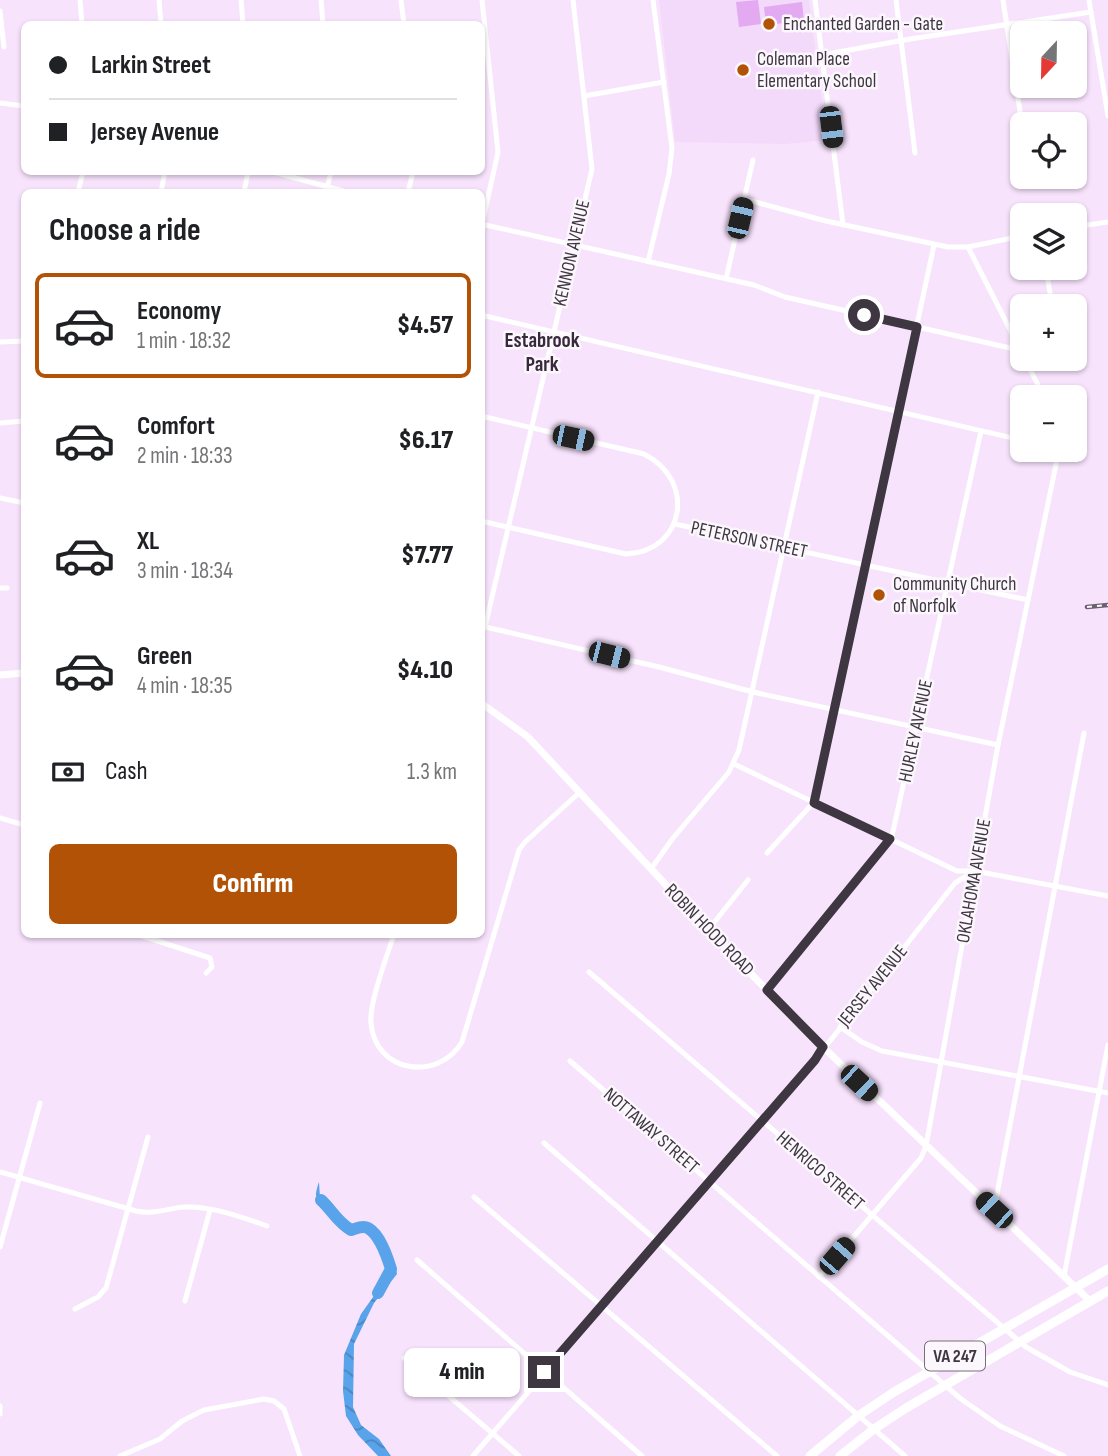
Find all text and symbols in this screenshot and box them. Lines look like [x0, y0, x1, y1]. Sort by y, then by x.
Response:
place label: Enchanted Garden - Gate [783, 13, 943, 36]
marker: Enchanted Garden - Gate [761, 16, 777, 32]
north arrow [1010, 21, 1087, 98]
map controls [1010, 21, 1087, 462]
place label: Coleman Place Elementary School [757, 48, 876, 93]
text: Larkin Street [91, 50, 211, 81]
marker: Coleman Place Elementary School [735, 62, 751, 78]
car [819, 105, 844, 149]
button: locate [1010, 112, 1087, 189]
text: Jersey Avenue [91, 117, 219, 148]
car [726, 195, 755, 241]
street label: KENNON AVENUE [549, 197, 595, 309]
button: layers [1010, 203, 1087, 280]
text: Choose a ride [49, 211, 201, 250]
icon: car [53, 294, 116, 357]
button: + [1010, 294, 1087, 371]
text: Economy [137, 296, 221, 327]
route start [848, 299, 880, 331]
text: $4.57 [397, 310, 453, 341]
text: 1 min · 18:32 [137, 327, 231, 355]
district label: Estabrook Park [504, 328, 580, 377]
button: − [1010, 385, 1087, 462]
icon: car [53, 409, 116, 472]
text: Comfort [137, 411, 215, 442]
car [551, 423, 596, 453]
text: $6.17 [399, 425, 453, 456]
text: 2 min · 18:33 [137, 442, 233, 470]
street label: PETERSON STREET [689, 516, 809, 564]
icon: car [53, 524, 116, 587]
text: XL [137, 526, 159, 557]
text: $7.77 [401, 540, 453, 571]
text: 3 min · 18:34 [137, 557, 233, 585]
place label: Community Church of Norfolk [893, 573, 1016, 618]
marker: Community Church of Norfolk [871, 587, 887, 603]
icon: car [53, 639, 116, 702]
car [587, 640, 632, 670]
text: Green [137, 641, 192, 672]
text: $4.10 [397, 655, 453, 686]
text: 4 min · 18:35 [137, 672, 232, 700]
street label: HURLEY AVENUE [894, 677, 938, 785]
icon: cash [49, 753, 87, 791]
text: Cash [105, 756, 148, 787]
text: 1.3 km [407, 758, 457, 786]
street label: OKLAHOMA AVENUE [952, 817, 996, 945]
button: Confirm [49, 844, 457, 924]
street label: ROBIN HOOD ROAD [659, 879, 759, 981]
street label: JERSEY AVENUE [832, 941, 913, 1032]
car [837, 1061, 882, 1105]
street label: NOTTAWAY STREET [598, 1083, 704, 1179]
street label: HENRICO STREET [771, 1127, 869, 1216]
car [972, 1188, 1017, 1232]
car [816, 1233, 859, 1279]
road number: VA 247 [925, 1342, 985, 1371]
callout: 4 min [404, 1348, 520, 1396]
route end [528, 1356, 560, 1388]
text: 4 min [439, 1358, 485, 1386]

